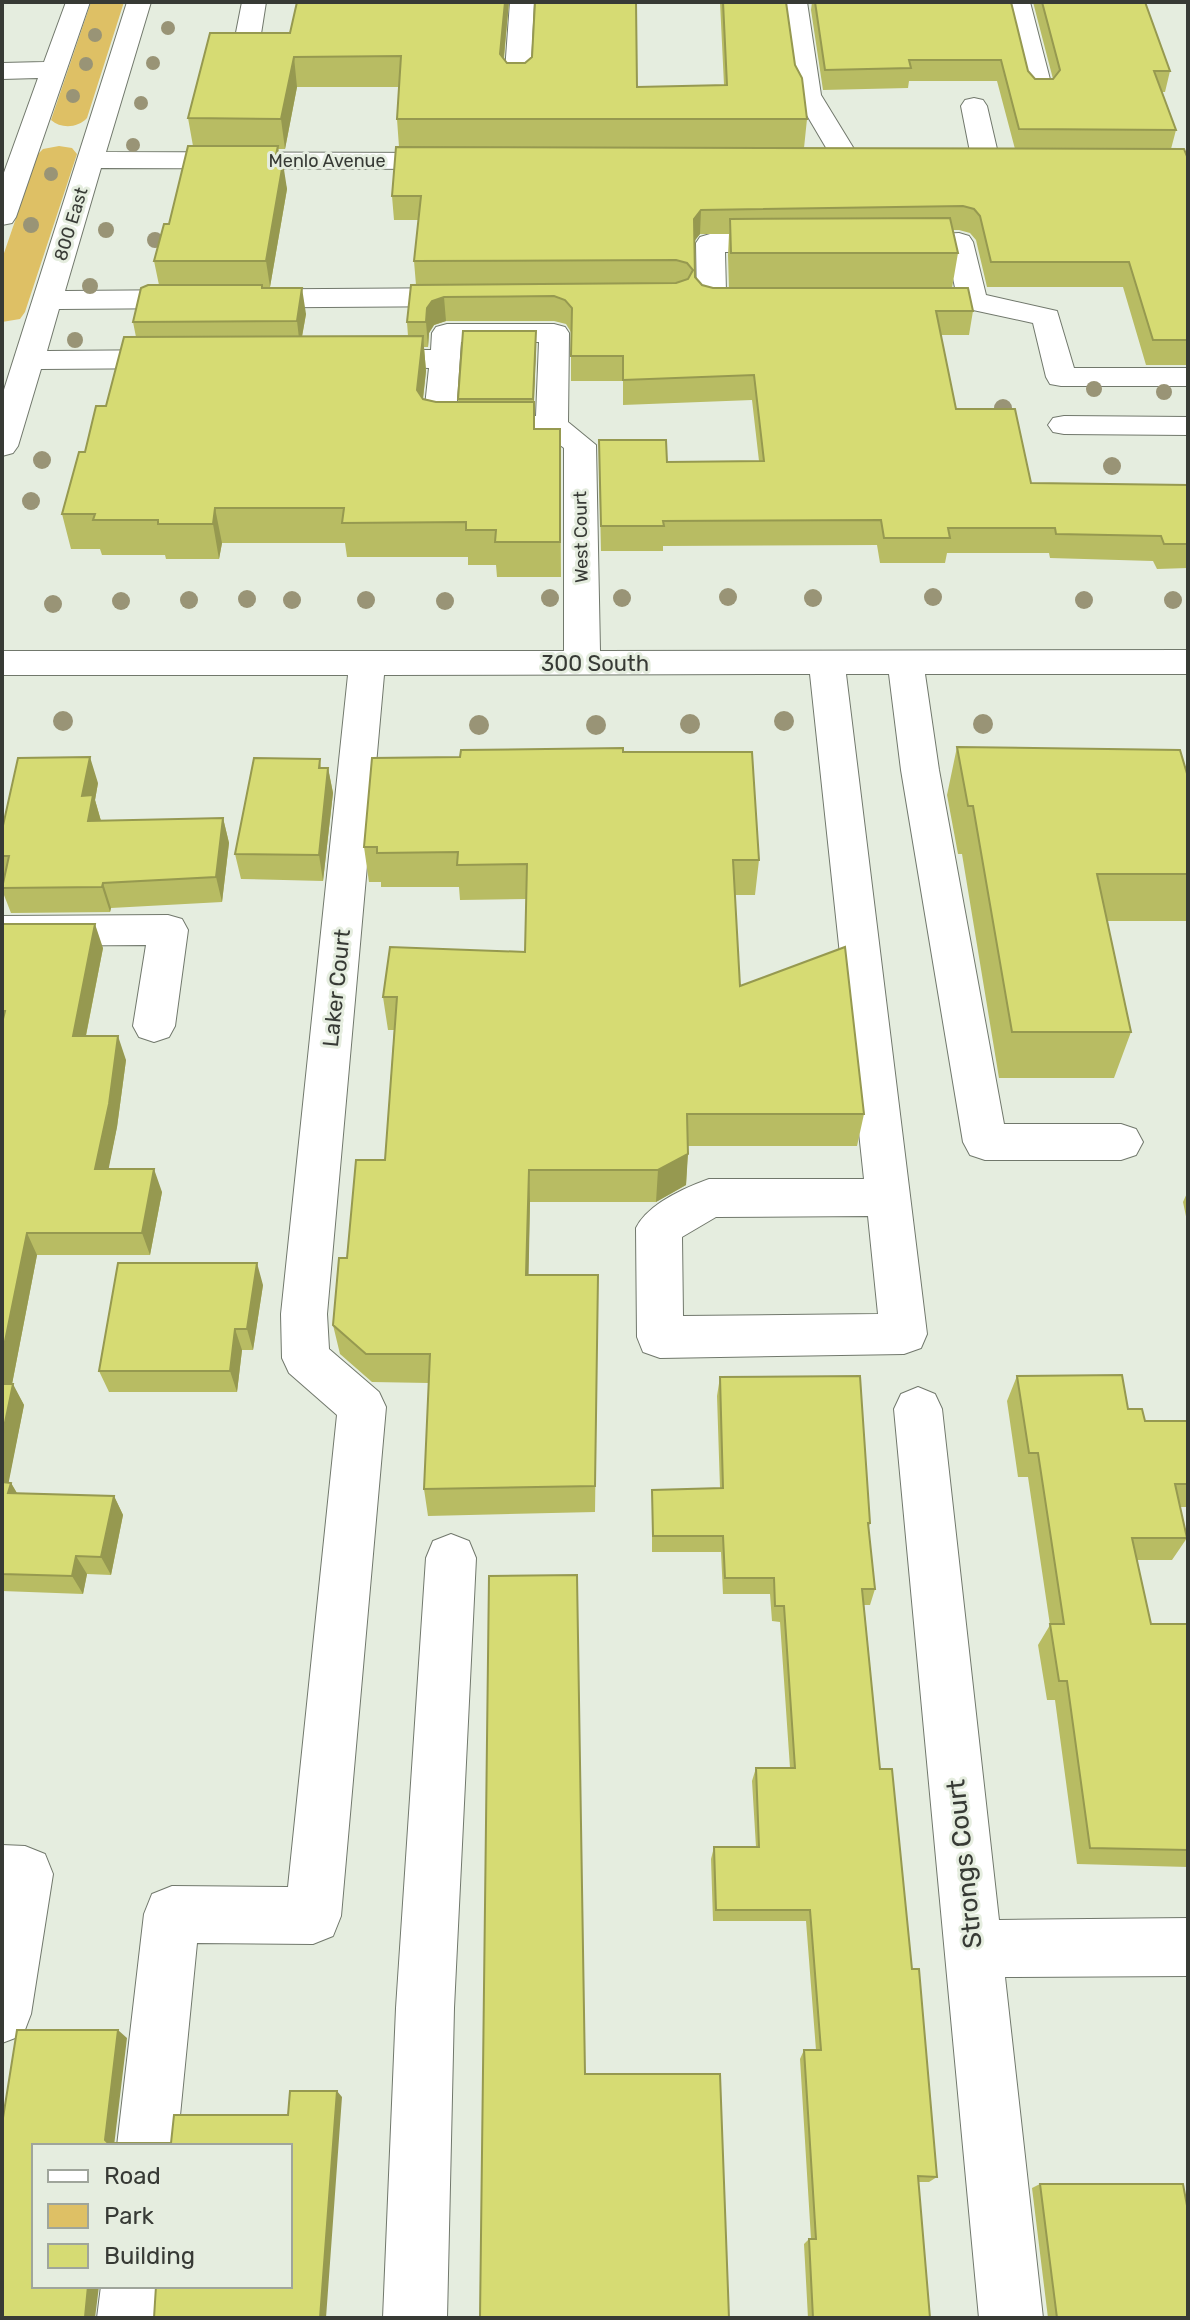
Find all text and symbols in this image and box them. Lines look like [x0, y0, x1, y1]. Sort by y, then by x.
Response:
street label: Menlo Avenue [269, 150, 385, 172]
street label: 800 East [49, 185, 93, 263]
street label: West Court [569, 491, 593, 583]
street label: 300 South [541, 650, 649, 677]
street label: Laker Court [317, 927, 356, 1048]
street label: Strongs Court [940, 1778, 989, 1950]
legend [32, 2144, 292, 2288]
text: Road [104, 2162, 161, 2190]
text: Park [104, 2202, 155, 2230]
text: Building [104, 2242, 195, 2270]

